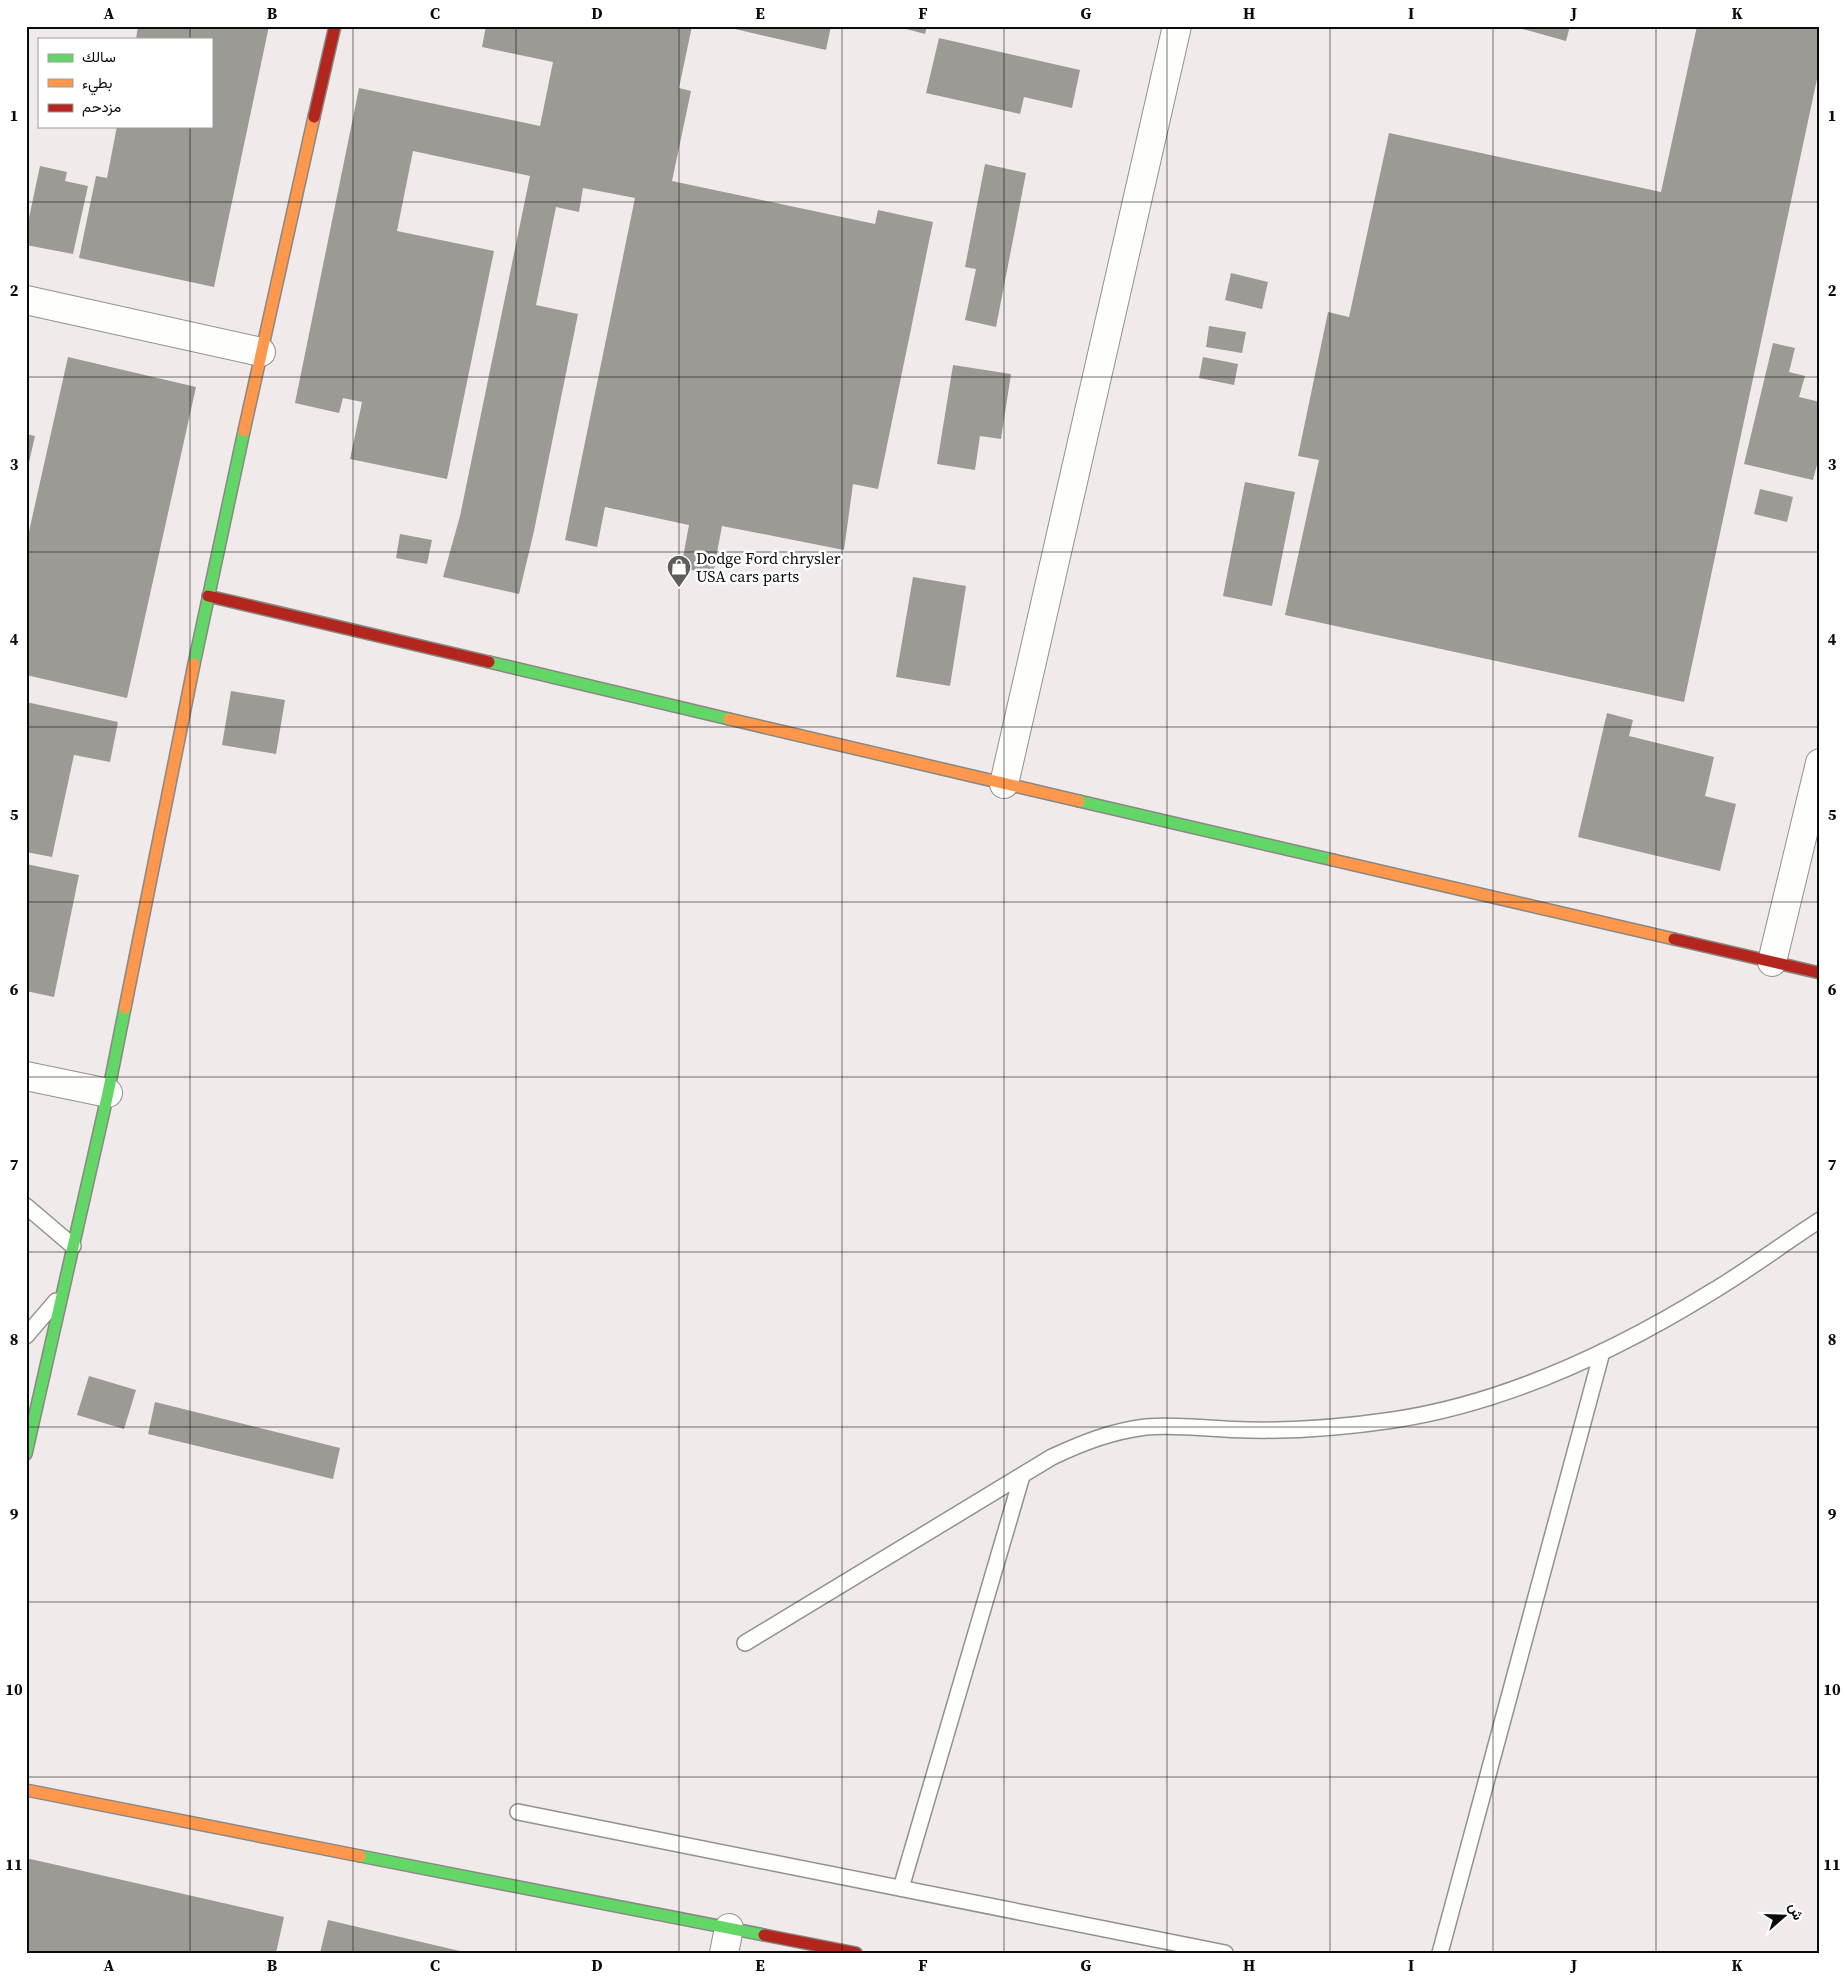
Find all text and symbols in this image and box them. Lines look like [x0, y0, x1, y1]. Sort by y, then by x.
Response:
text: A [104, 2, 115, 24]
text: B [267, 2, 278, 24]
text: C [430, 2, 440, 24]
text: D [591, 2, 603, 24]
text: E [755, 2, 765, 24]
text: F [918, 2, 928, 24]
text: G [1081, 2, 1092, 24]
text: H [1243, 2, 1255, 24]
text: I [1408, 2, 1414, 24]
text: J [1570, 2, 1577, 24]
text: K [1731, 2, 1743, 24]
legend [38, 38, 212, 128]
text: سالك [82, 46, 116, 67]
text: بطيء [82, 72, 112, 96]
text: مزدحم [82, 96, 121, 117]
text: 1 [10, 104, 18, 126]
text: 1 [1828, 104, 1836, 126]
text: 2 [10, 279, 19, 301]
text: 2 [1828, 279, 1837, 301]
text: 3 [10, 453, 19, 475]
text: 3 [1828, 453, 1837, 475]
place label: Dodge Ford chrysler USA cars parts [696, 547, 841, 587]
shop icon: Dodge Ford chrysler USA cars parts [666, 554, 692, 588]
text: 4 [10, 628, 19, 650]
text: 4 [1828, 628, 1837, 650]
text: 5 [10, 803, 19, 825]
text: 5 [1828, 803, 1837, 825]
text: 6 [10, 978, 19, 1000]
text: 6 [1828, 978, 1837, 1000]
text: 7 [10, 1153, 19, 1175]
text: 7 [1828, 1153, 1837, 1175]
text: 8 [10, 1328, 18, 1350]
text: 8 [1828, 1328, 1836, 1350]
text: 9 [10, 1503, 19, 1525]
text: 9 [1828, 1503, 1837, 1525]
text: 10 [5, 1678, 23, 1700]
text: 10 [1823, 1678, 1841, 1700]
text: 11 [5, 1853, 23, 1875]
text: 11 [1823, 1853, 1841, 1875]
north arrow [1758, 1892, 1808, 1942]
text: ش [1784, 1900, 1809, 1923]
text: A [104, 1954, 115, 1976]
text: B [267, 1954, 278, 1976]
text: C [430, 1954, 440, 1976]
text: D [591, 1954, 603, 1976]
text: E [755, 1954, 765, 1976]
text: F [918, 1954, 928, 1976]
text: G [1081, 1954, 1092, 1976]
text: H [1243, 1954, 1255, 1976]
text: I [1408, 1954, 1414, 1976]
text: J [1570, 1954, 1577, 1976]
text: K [1731, 1954, 1743, 1976]

